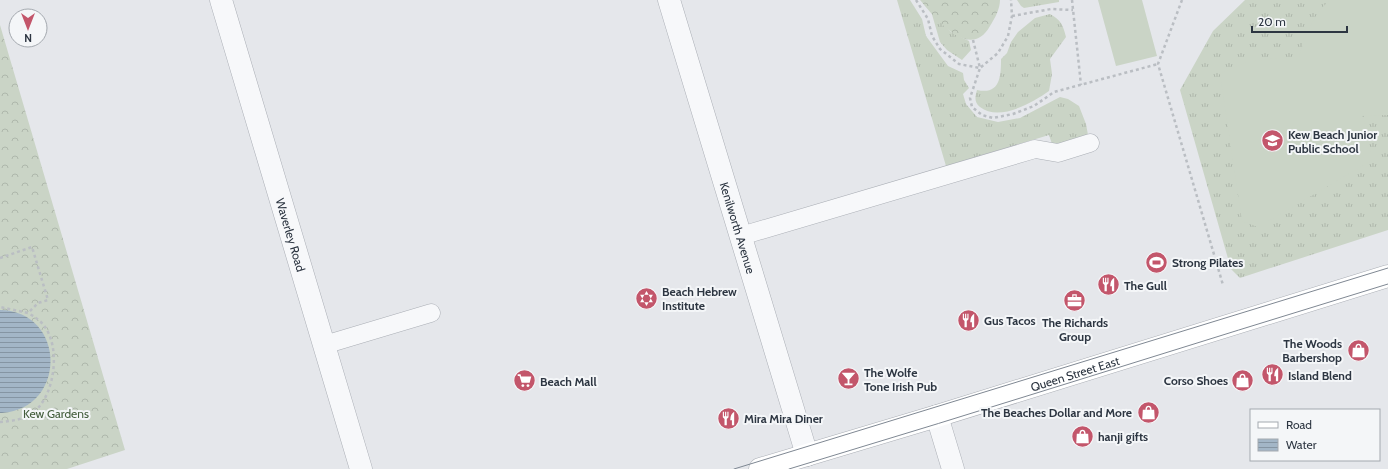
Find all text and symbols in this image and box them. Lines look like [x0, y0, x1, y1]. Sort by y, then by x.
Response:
north arrow [8, 8, 48, 48]
scale bar [1252, 8, 1347, 34]
text: 20 m [1258, 14, 1286, 29]
text: N [24, 31, 32, 45]
place label: Kew Beach Junior Public School [1288, 127, 1377, 156]
school or university icon: Kew Beach Junior Public School [1260, 128, 1286, 154]
street label: Kenilworth Avenue [717, 180, 759, 275]
street label: Waverley Road [273, 196, 309, 273]
sports icon: Strong Pilates [1143, 249, 1169, 275]
place label: Strong Pilates [1172, 255, 1243, 270]
restaurant icon: The Gull [1095, 272, 1121, 298]
place label: The Gull [1124, 278, 1167, 293]
place label: Beach Hebrew Institute [662, 284, 737, 313]
synagogue icon: Beach Hebrew Institute [633, 285, 659, 311]
office icon: The Richards Group [1062, 288, 1088, 314]
restaurant icon: Gus Tacos [956, 307, 982, 333]
place label: Gus Tacos [984, 313, 1036, 328]
place label: The Richards Group [1042, 315, 1108, 344]
place label: The Woods Barbershop [1282, 336, 1342, 365]
shop icon: The Woods Barbershop [1345, 337, 1371, 363]
street label: Queen Street East [1028, 352, 1121, 394]
restaurant icon: Island Blend [1260, 362, 1286, 388]
place label: The Wolfe Tone Irish Pub [864, 365, 937, 394]
bar icon: The Wolfe Tone Irish Pub [836, 366, 862, 392]
shop icon: Corso Shoes [1230, 367, 1256, 393]
supermarket icon: Beach Mall [511, 368, 537, 394]
place label: Island Blend [1288, 368, 1352, 383]
place label: Corso Shoes [1164, 373, 1228, 388]
place label: Beach Mall [540, 374, 597, 389]
shop icon: The Beaches Dollar and More [1135, 399, 1161, 425]
restaurant icon: Mira Mira Diner [716, 405, 742, 431]
place label: The Beaches Dollar and More [981, 405, 1132, 420]
park label: Kew Gardens [23, 406, 89, 421]
legend [1250, 409, 1380, 461]
place label: Mira Mira Diner [744, 411, 823, 426]
text: Road [1286, 417, 1312, 432]
shop icon: hanji gifts [1069, 423, 1095, 449]
place label: hanji gifts [1098, 429, 1148, 444]
text: Water [1286, 437, 1317, 452]

